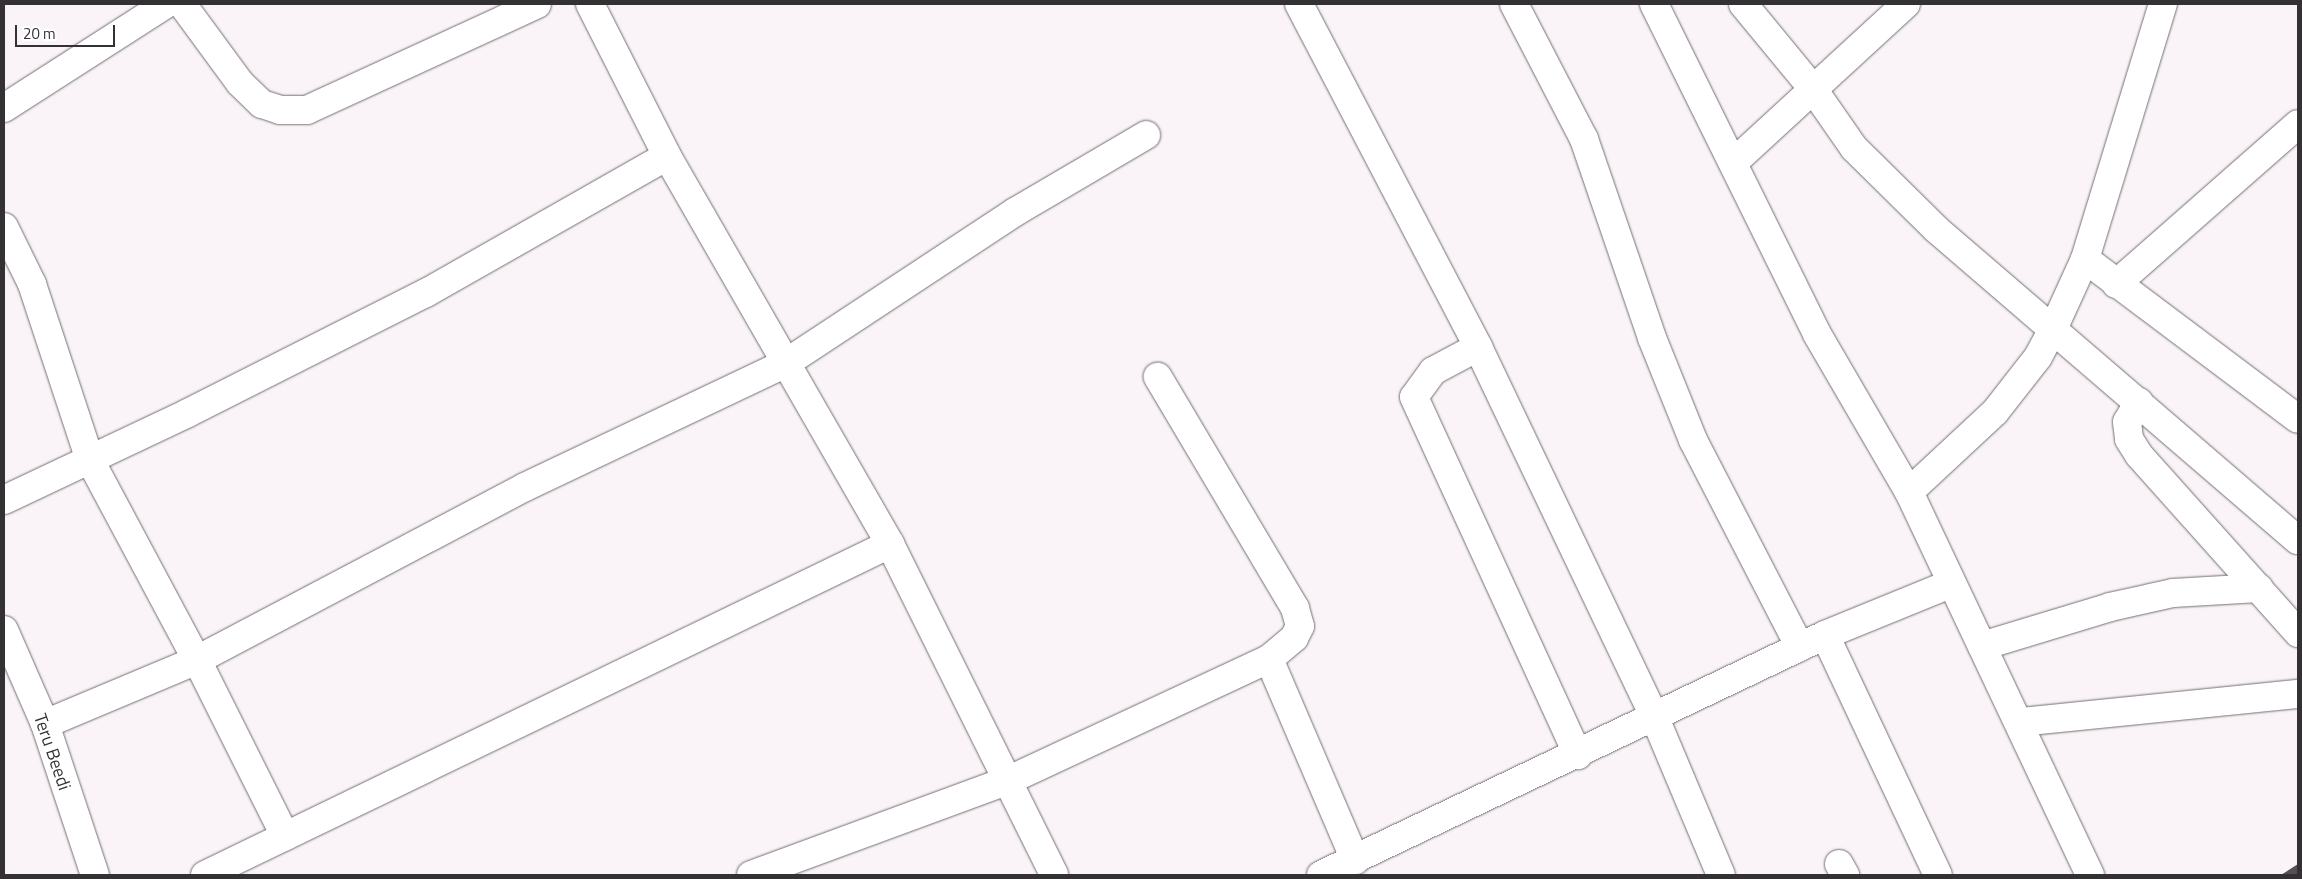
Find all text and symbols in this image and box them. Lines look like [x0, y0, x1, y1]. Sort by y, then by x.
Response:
scale bar [18, 15, 118, 47]
text: 20 m [23, 22, 56, 45]
street label: Teru Beedi [29, 711, 75, 793]

